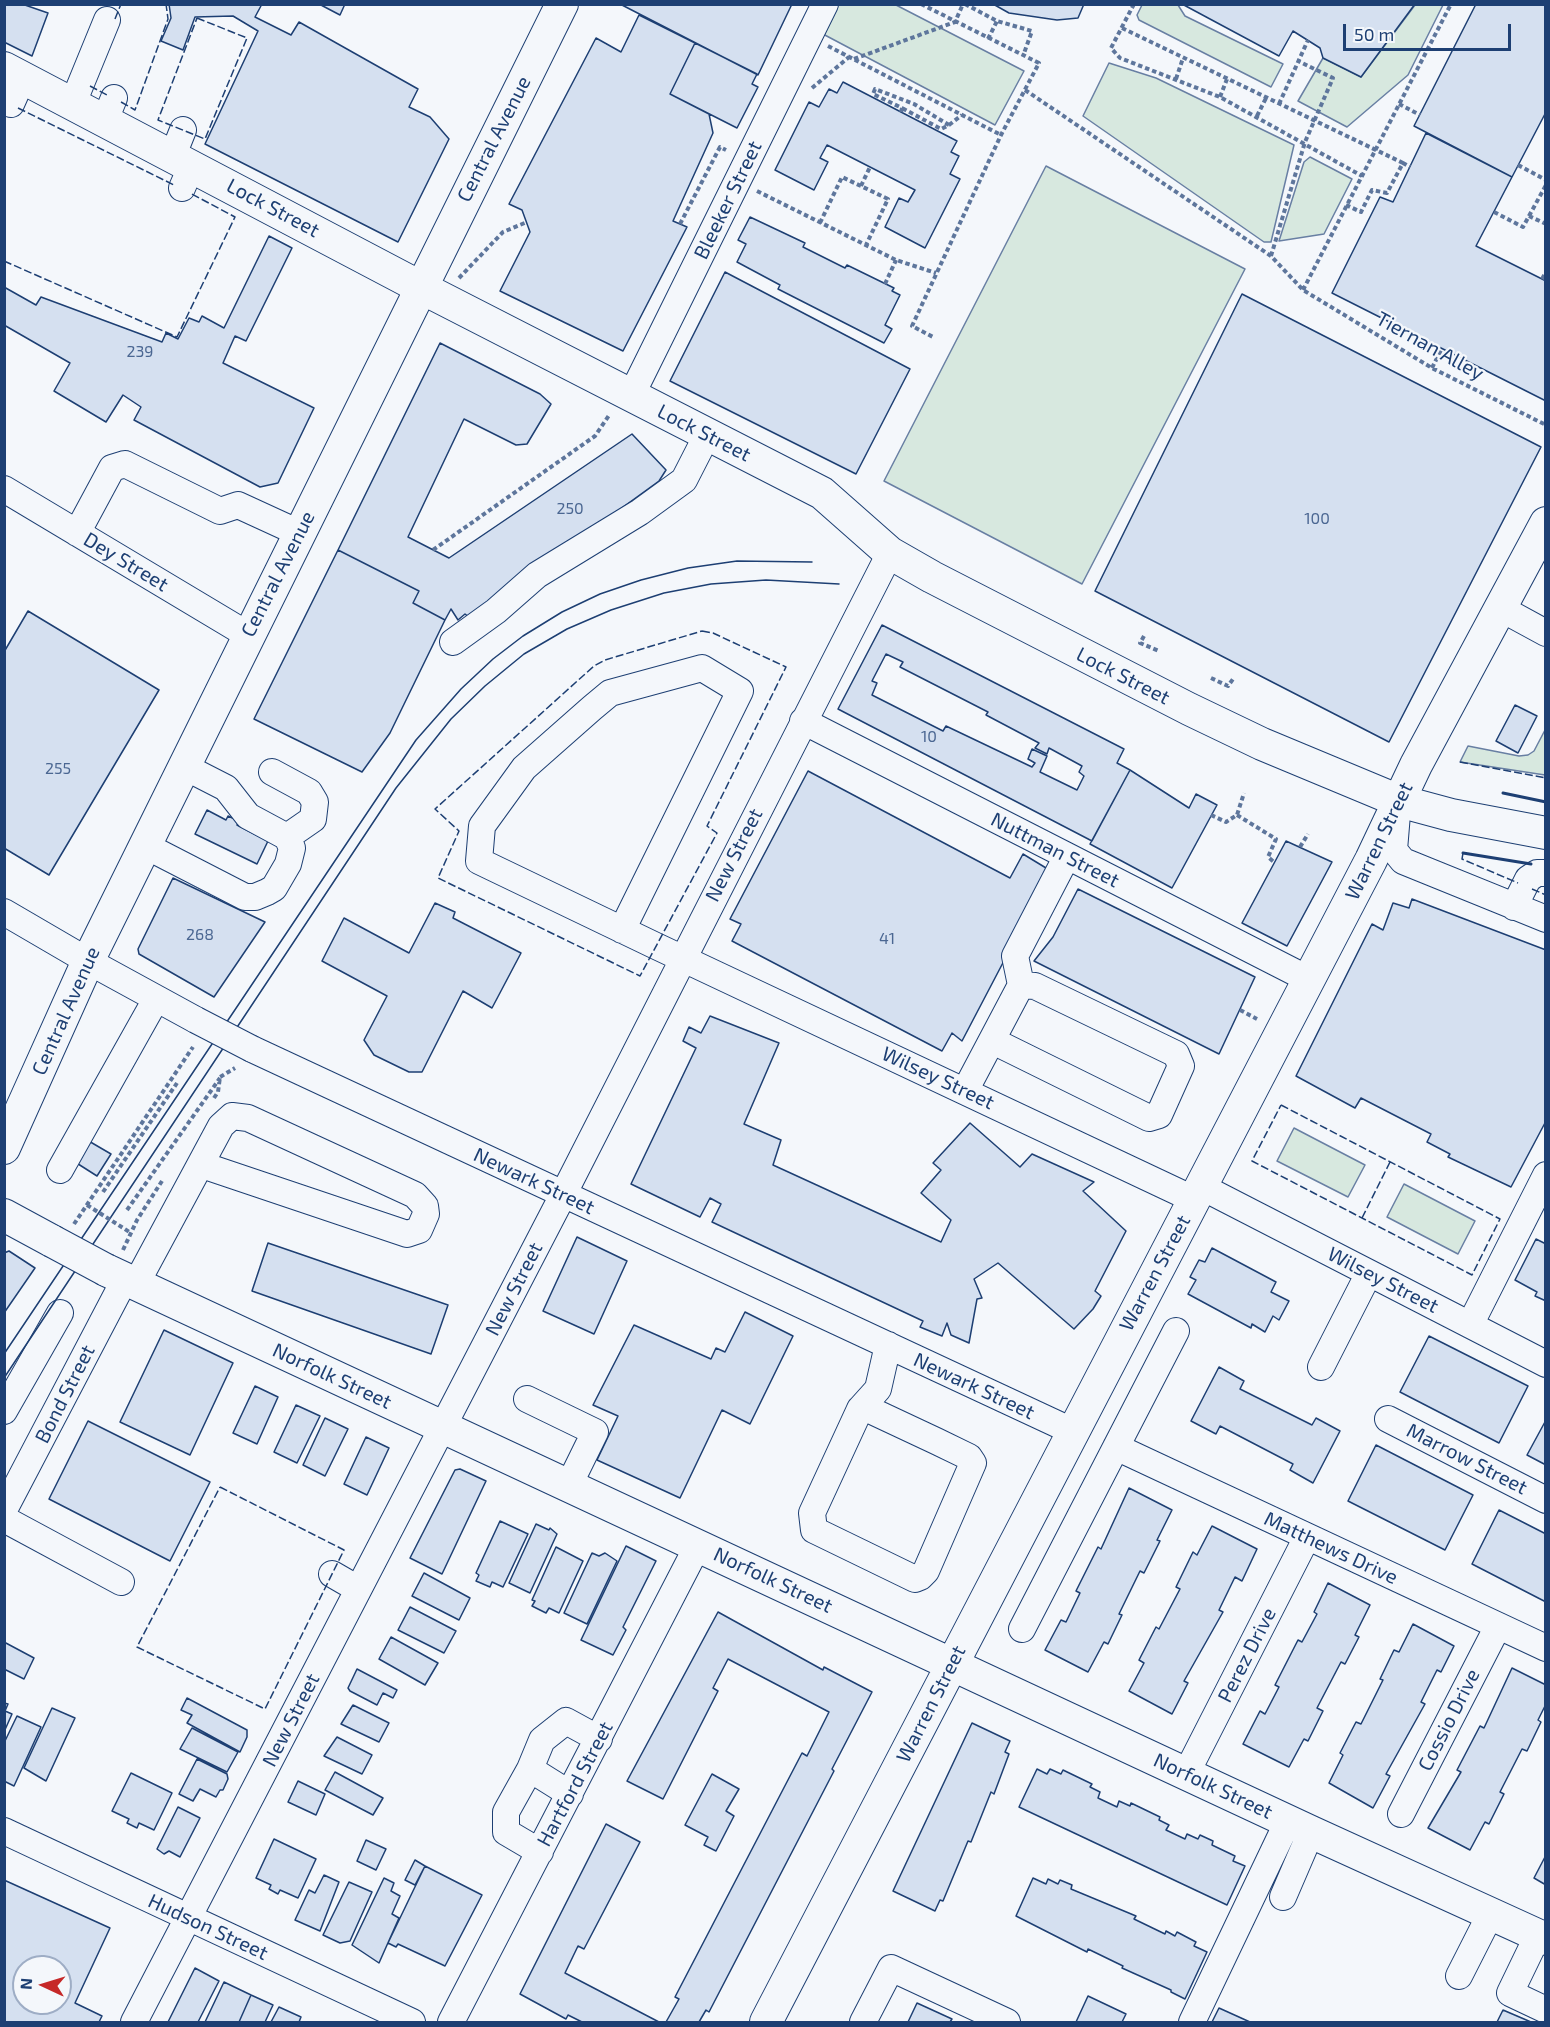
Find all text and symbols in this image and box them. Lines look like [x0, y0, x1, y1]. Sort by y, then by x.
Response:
scale bar [1346, 12, 1514, 50]
text: 50 m [1354, 23, 1394, 45]
street label: Central Avenue [452, 72, 536, 206]
street label: Bleeker Street [689, 137, 767, 263]
street label: Lock Street [223, 174, 323, 242]
street label: Tiernan Alley [1372, 307, 1488, 385]
house number: 239 [126, 342, 154, 362]
street label: Lock Street [653, 399, 755, 467]
house number: 250 [556, 499, 584, 519]
street label: Central Avenue [236, 507, 320, 641]
house number: 100 [1304, 509, 1330, 529]
street label: Dey Street [79, 527, 173, 597]
street label: Lock Street [1072, 642, 1174, 710]
house number: 10 [921, 727, 937, 747]
house number: 255 [45, 759, 71, 779]
street label: Warren Street [1340, 778, 1418, 904]
street label: New Street [700, 804, 768, 906]
street label: Nuttman Street [987, 807, 1123, 893]
house number: 268 [186, 925, 214, 945]
house number: 41 [879, 929, 895, 949]
street label: Central Avenue [27, 943, 105, 1079]
street label: Wilsey Street [878, 1041, 998, 1115]
street label: Newark Street [470, 1143, 598, 1219]
street label: Warren Street [1114, 1211, 1196, 1335]
street label: New Street [480, 1238, 548, 1340]
street label: Wilsey Street [1324, 1242, 1442, 1318]
street label: Norfolk Street [269, 1338, 395, 1414]
street label: Bond Street [30, 1341, 100, 1447]
street label: Newark Street [910, 1348, 1038, 1424]
street label: Marrow Street [1403, 1418, 1531, 1500]
street label: Matthews Drive [1260, 1507, 1402, 1589]
street label: Norfolk Street [710, 1542, 836, 1618]
street label: Perez Drive [1213, 1604, 1281, 1706]
street label: Warren Street [891, 1642, 971, 1766]
street label: Cossio Drive [1413, 1665, 1485, 1775]
street label: New Street [257, 1669, 325, 1771]
street label: Hartford Street [532, 1717, 618, 1851]
street label: Norfolk Street [1150, 1748, 1276, 1824]
street label: Hudson Street [144, 1889, 272, 1965]
north arrow [12, 1955, 72, 2015]
text: N [16, 1977, 35, 1990]

